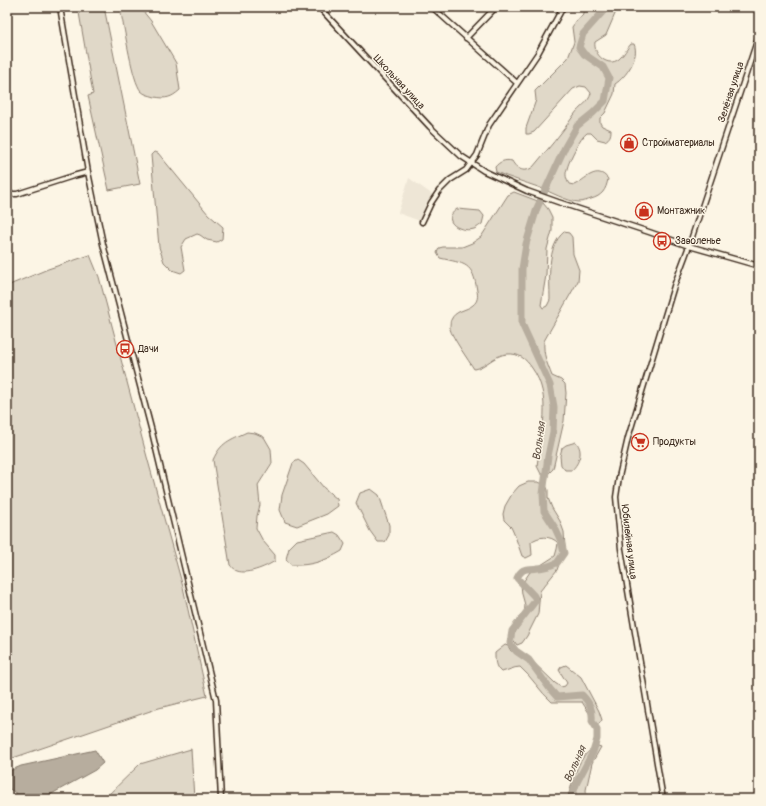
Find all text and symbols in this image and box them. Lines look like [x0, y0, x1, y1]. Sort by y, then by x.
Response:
street label: Школьная улица [371, 52, 427, 112]
street label: Зелёная улица [716, 60, 747, 124]
shop icon: Стройматериалы [619, 133, 639, 153]
place label: Стройматериалы [642, 137, 715, 149]
shop icon: Монтажник [634, 201, 654, 221]
place label: Монтажник [657, 205, 705, 217]
bus stop icon: Заволенье [652, 231, 672, 251]
place label: Заволенье [675, 235, 721, 247]
bus stop icon: Дачи [115, 339, 135, 359]
place label: Дачи [137, 343, 159, 355]
water label: Вольная [530, 419, 548, 461]
supermarket icon: Продукты [630, 432, 650, 452]
place label: Продукты [653, 436, 696, 448]
street label: Юбилейная улица [618, 504, 640, 580]
water label: Вольная [561, 742, 590, 784]

